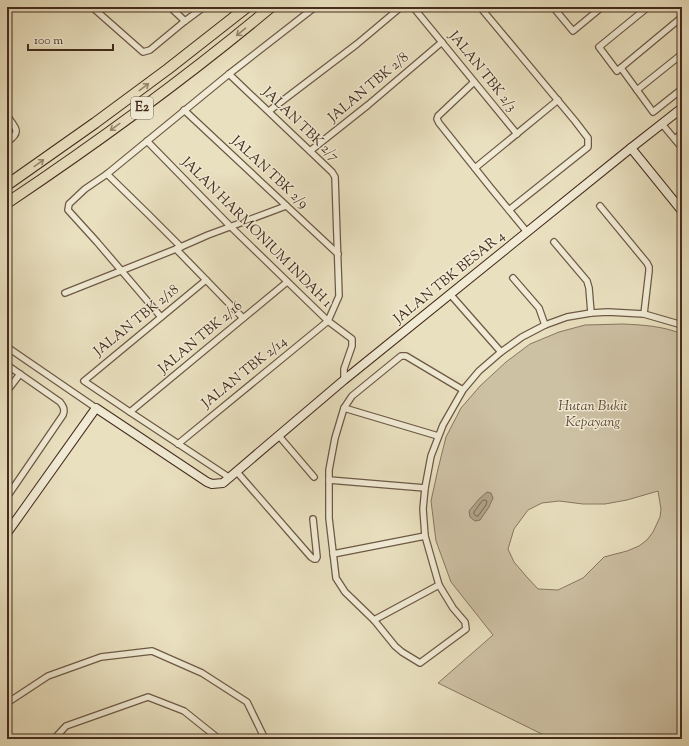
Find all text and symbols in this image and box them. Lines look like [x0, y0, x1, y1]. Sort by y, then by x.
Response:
scale bar [28, 26, 113, 52]
street label: JALAN TBK 2/3 [443, 27, 521, 117]
one-way arrow [236, 28, 247, 36]
text: 100 m [34, 32, 63, 50]
street label: JALAN TBK 2/8 [324, 48, 414, 128]
one-way arrow [138, 82, 149, 91]
street label: JALAN TBK 2/7 [257, 83, 343, 167]
road number: E2 [131, 97, 153, 119]
one-way arrow [110, 123, 121, 131]
street label: JALAN TBK 2/9 [225, 131, 312, 214]
street label: JALAN HARMONIUM INDAH 1 [176, 153, 336, 313]
one-way arrow [33, 159, 44, 167]
street label: JALAN TBK BESAR 4 [389, 227, 510, 330]
street label: JALAN TBK 2/18 [89, 280, 184, 362]
street label: JALAN TBK 2/16 [154, 297, 247, 380]
street label: JALAN TBK 2/14 [197, 332, 292, 414]
park label: Hutan Bukit Kepayang [558, 397, 628, 433]

